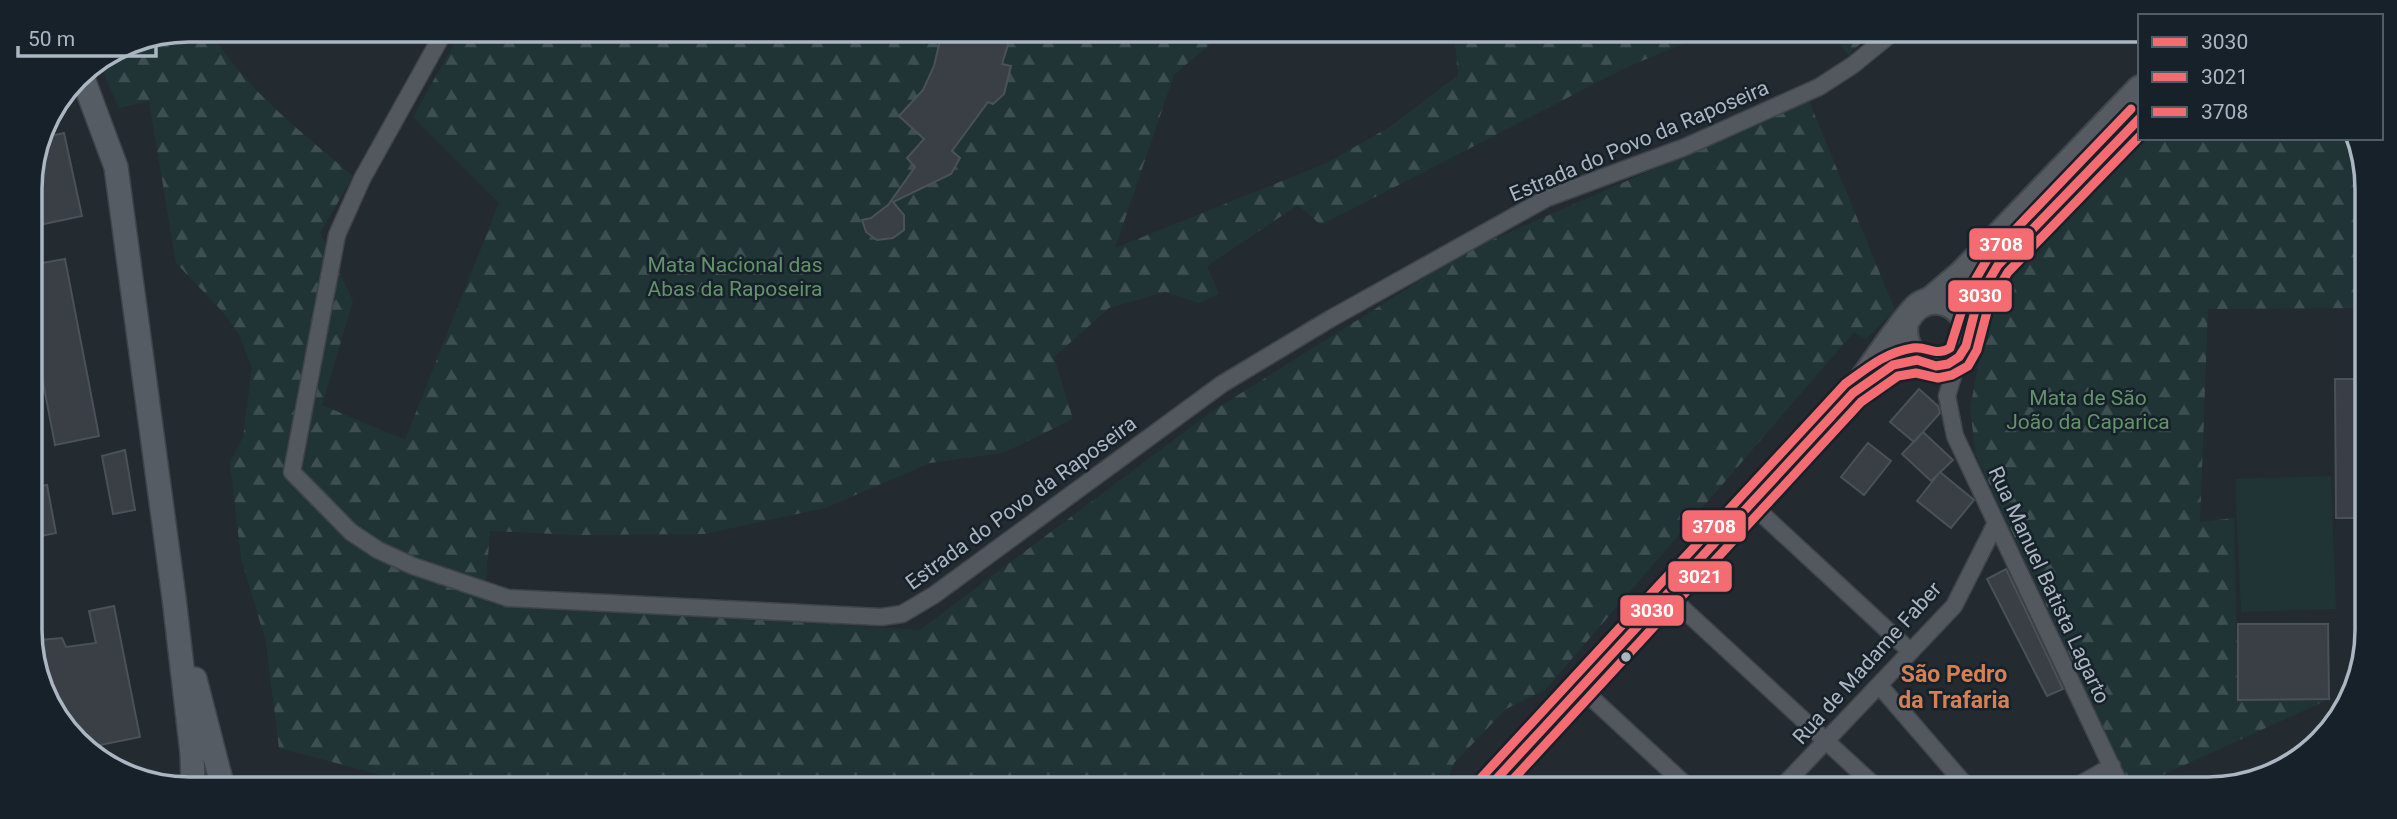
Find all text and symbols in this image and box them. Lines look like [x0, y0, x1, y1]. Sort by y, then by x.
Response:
scale bar [18, 14, 156, 58]
legend [2138, 14, 2383, 140]
text: 50 m [28, 27, 75, 51]
text: 3030 [2201, 30, 2248, 54]
text: 3021 [2201, 65, 2248, 89]
street label: Estrada do Povo da Raposeira [1506, 75, 1772, 207]
text: 3708 [2201, 100, 2248, 124]
line badge: 3708 [1968, 227, 2035, 261]
text: 3708 [1979, 233, 2023, 256]
park label: Mata Nacional das Abas da Raposeira [647, 253, 823, 301]
line badge: 3030 [1947, 279, 2013, 313]
text: 3030 [1958, 284, 2002, 307]
park label: Mata de São João da Caparica [2006, 386, 2170, 434]
street label: Estrada do Povo da Raposeira [901, 411, 1141, 595]
street label: Rua Manuel Batista Lagarto [1983, 463, 2115, 707]
line badge: 3708 [1681, 509, 1747, 543]
text: 3708 [1692, 515, 1736, 538]
line badge: 3021 [1667, 560, 1733, 593]
text: 3021 [1678, 565, 1722, 588]
street label: Rua de Madame Faber [1788, 577, 1946, 749]
line badge: 3030 [1619, 594, 1685, 627]
text: 3030 [1630, 599, 1674, 622]
unlabelled marker [1619, 650, 1633, 664]
district label: São Pedro da Trafaria [1898, 661, 2010, 714]

